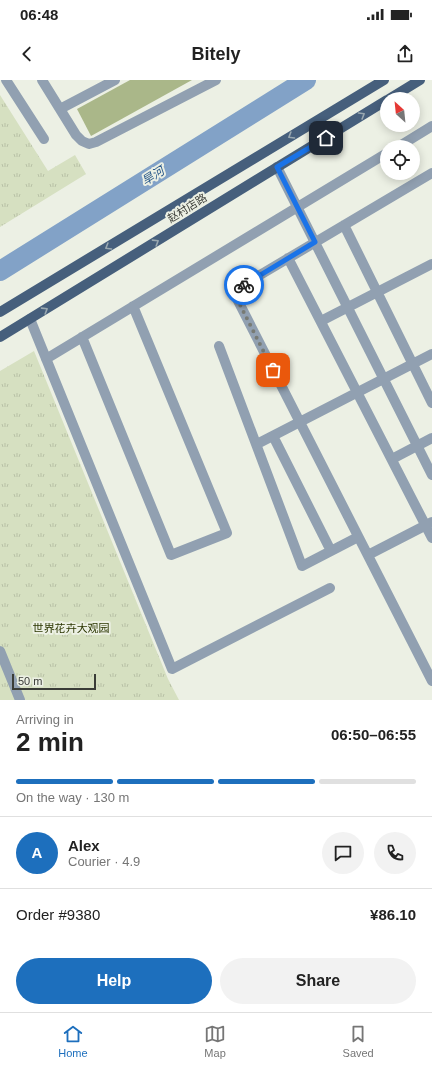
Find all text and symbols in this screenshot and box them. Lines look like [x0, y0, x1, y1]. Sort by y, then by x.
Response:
text: 06:48 [20, 6, 58, 23]
icon: back [16, 43, 38, 65]
icon: share [394, 43, 416, 65]
text: Bitely [191, 44, 241, 64]
north arrow [380, 92, 420, 132]
map controls [380, 92, 420, 180]
one-way arrow [358, 113, 365, 120]
pin [309, 121, 343, 155]
icon: home [315, 127, 337, 149]
one-way arrow [288, 132, 295, 139]
button: locate [380, 140, 420, 180]
water label: 旱河 [139, 163, 169, 188]
street label: 赵村店路 [165, 191, 209, 225]
one-way arrow [152, 239, 159, 246]
one-way arrow [105, 242, 112, 250]
courier [224, 265, 264, 305]
icon: bike [233, 274, 255, 296]
one-way arrow [41, 307, 48, 314]
pin [256, 353, 290, 387]
icon: bag [262, 359, 284, 381]
park label: 世界花卉大观园 [33, 622, 110, 634]
scale bar [12, 672, 96, 691]
text: 50 m [18, 675, 42, 687]
text: Arriving in [16, 712, 74, 727]
text: 06:50–06:55 [331, 726, 416, 743]
text: 2 min [16, 727, 84, 757]
text: On the way · 130 m [16, 790, 129, 805]
button: chat [322, 832, 364, 874]
button: phone [374, 832, 416, 874]
text: Alex [68, 837, 100, 854]
text: A [32, 844, 42, 861]
text: Courier · 4.9 [68, 854, 140, 869]
text: Order #9380 [16, 906, 100, 923]
text: ¥86.10 [370, 906, 416, 923]
button: Help [16, 958, 212, 1004]
button: Share [220, 958, 416, 1004]
tab: Home [58, 1023, 88, 1059]
tab: Map [204, 1023, 226, 1059]
tab: Saved [343, 1023, 374, 1059]

